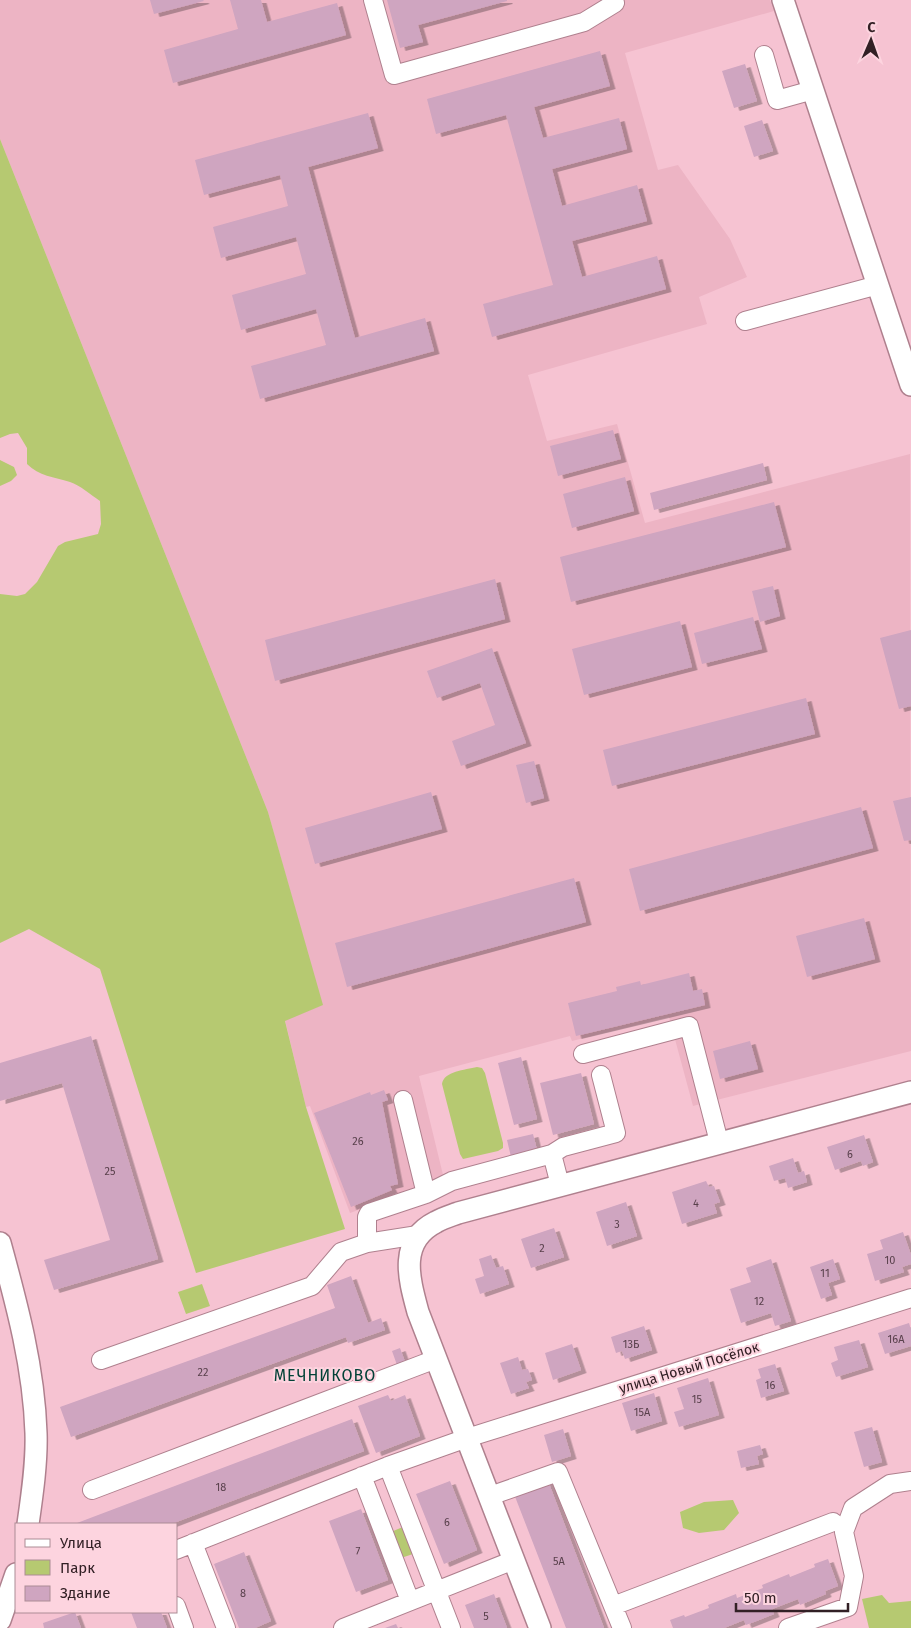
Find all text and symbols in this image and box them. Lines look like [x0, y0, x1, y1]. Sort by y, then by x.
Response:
north arrow [846, 15, 896, 65]
text: С [867, 19, 876, 36]
house number: 26 [352, 1135, 364, 1148]
house number: 6 [847, 1148, 853, 1161]
house number: 25 [105, 1165, 116, 1178]
house number: 4 [693, 1197, 699, 1210]
house number: 3 [614, 1218, 620, 1231]
house number: 2 [539, 1242, 545, 1255]
house number: 10 [885, 1254, 895, 1267]
house number: 11 [820, 1267, 830, 1280]
house number: 12 [754, 1295, 764, 1308]
house number: 16А [888, 1333, 905, 1346]
street label: улица Новый Посёлок [617, 1338, 762, 1397]
house number: 13Б [623, 1338, 640, 1351]
house number: 22 [198, 1366, 208, 1379]
district label: МЕЧНИКОВО [274, 1366, 376, 1385]
house number: 16 [765, 1379, 775, 1392]
house number: 15 [692, 1393, 703, 1406]
house number: 15А [634, 1406, 651, 1419]
house number: 18 [216, 1481, 226, 1494]
house number: 6 [444, 1516, 450, 1529]
legend [15, 1523, 178, 1613]
text: Улица [60, 1534, 102, 1552]
house number: 7 [356, 1545, 361, 1558]
house number: 5А [553, 1555, 566, 1568]
text: Парк [60, 1559, 95, 1577]
scale bar [736, 1580, 848, 1612]
text: Здание [60, 1584, 110, 1602]
house number: 8 [240, 1587, 246, 1600]
text: 50 m [744, 1589, 777, 1607]
house number: 5 [483, 1610, 489, 1623]

